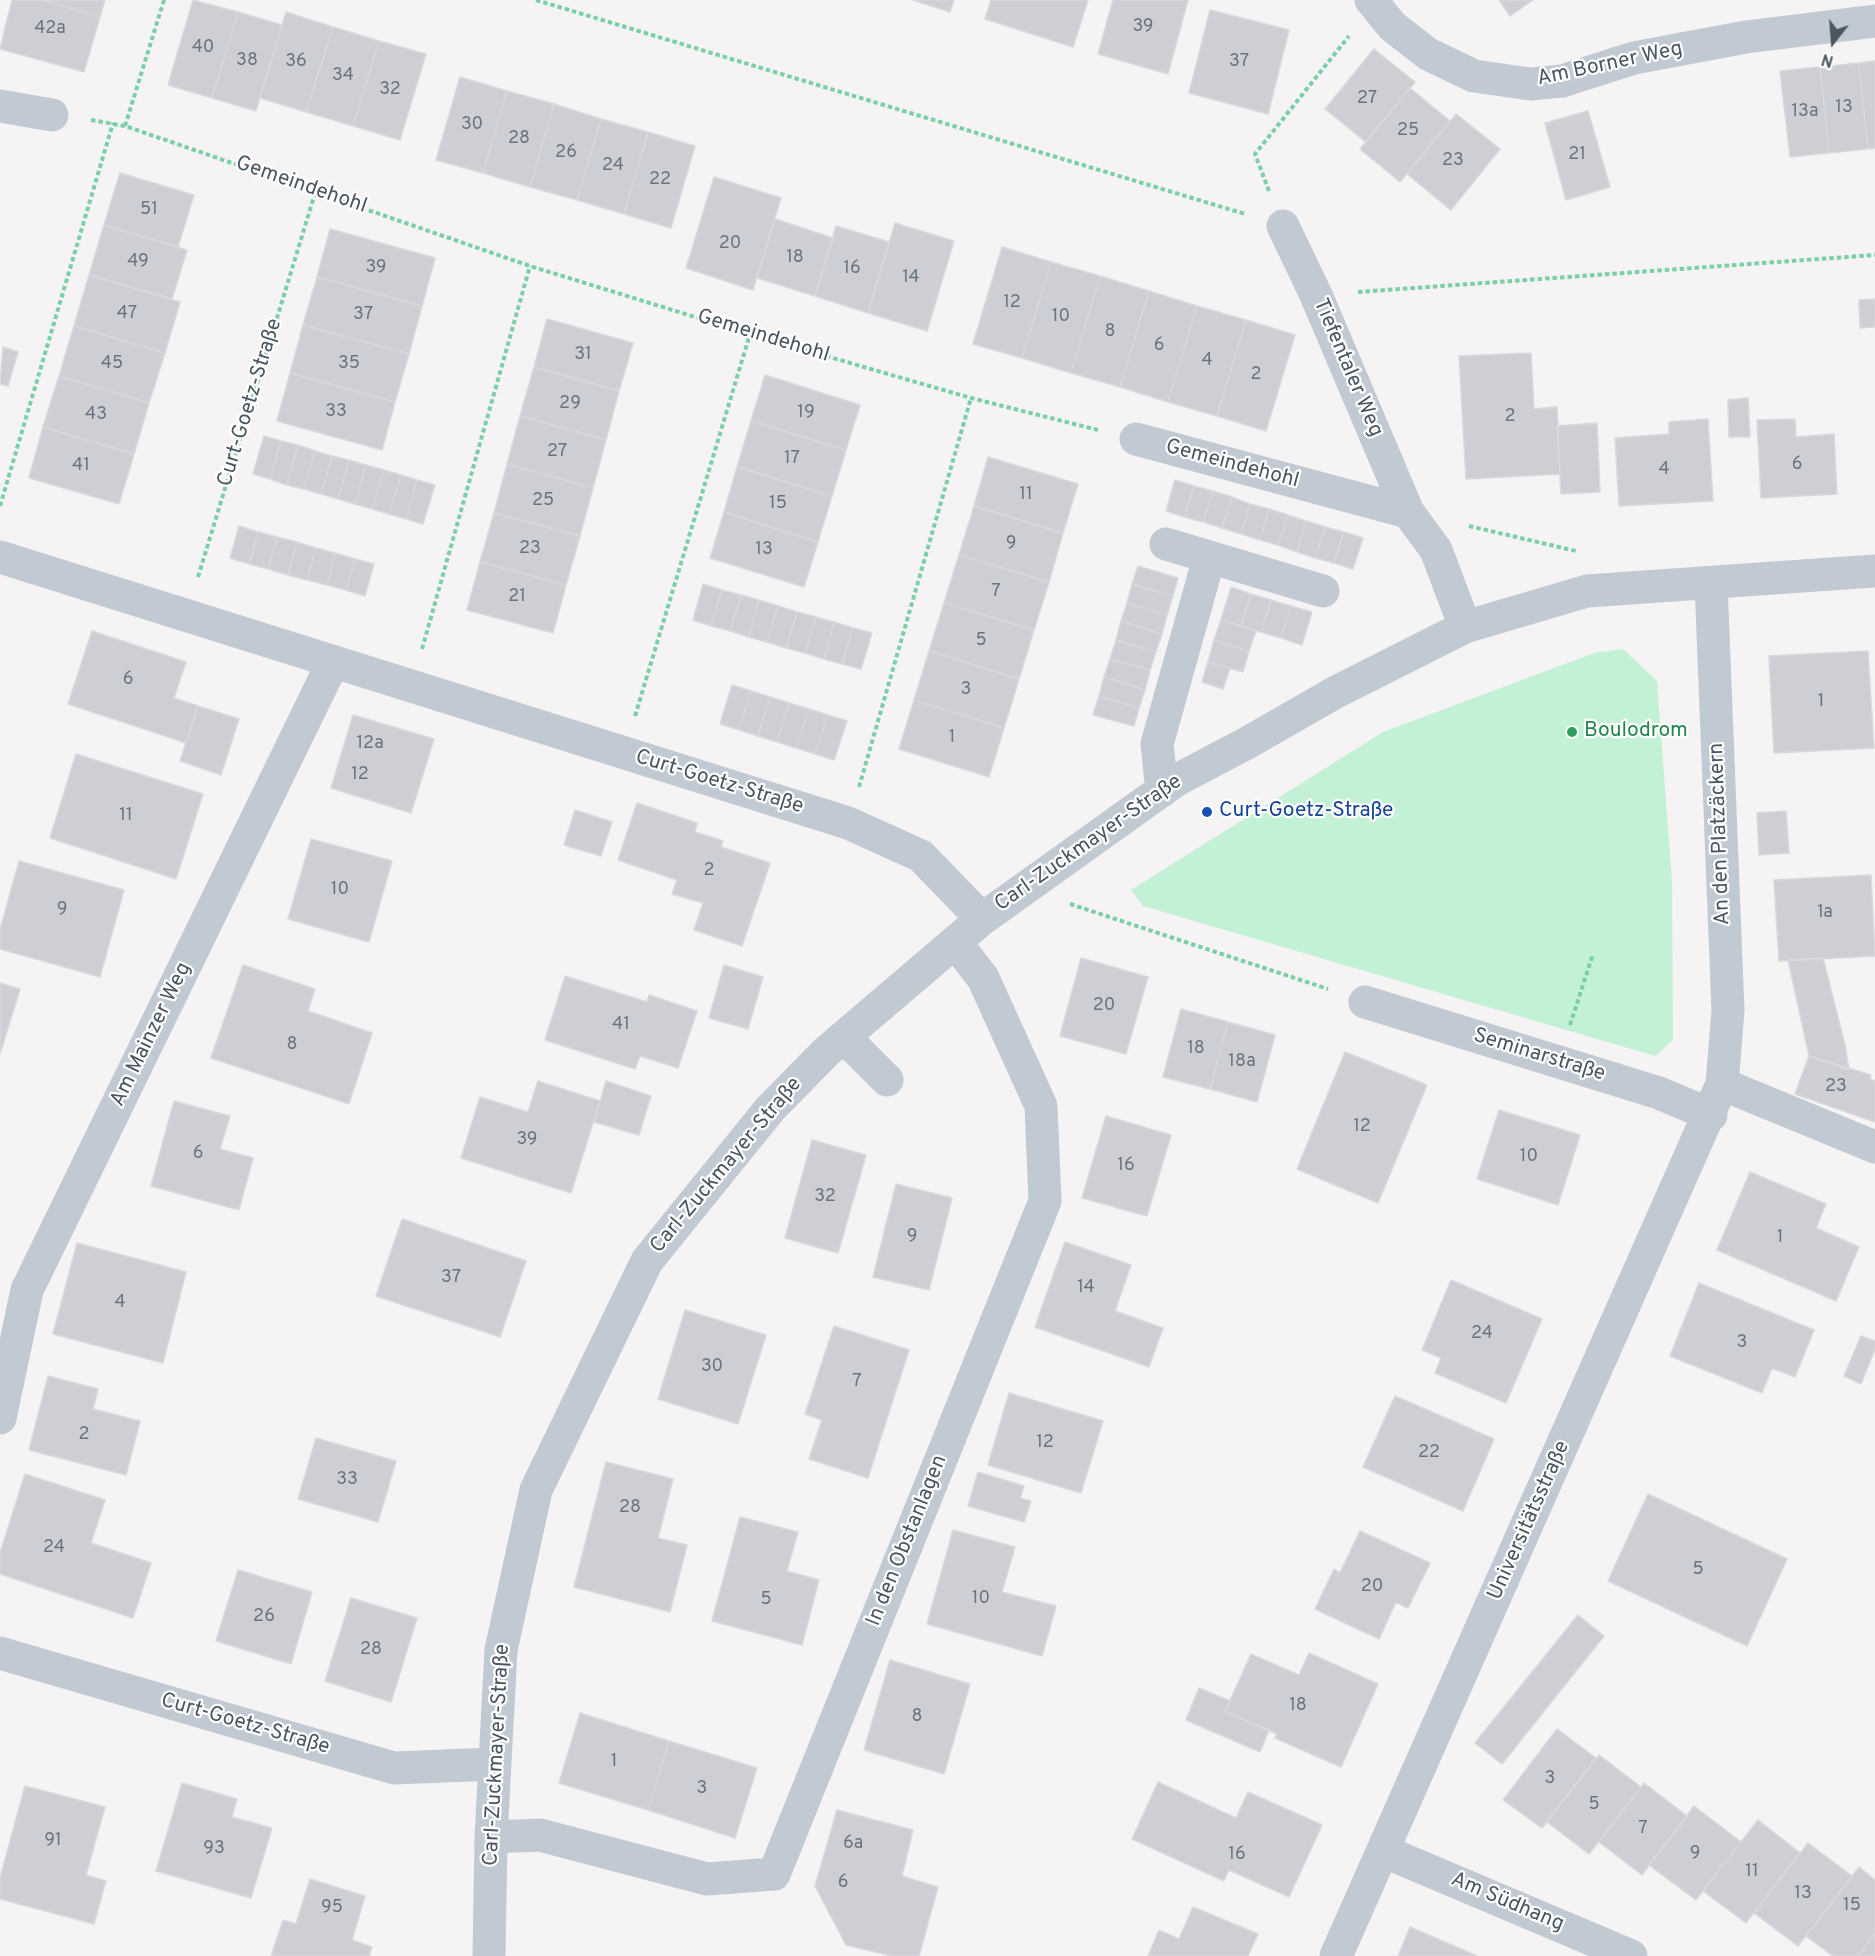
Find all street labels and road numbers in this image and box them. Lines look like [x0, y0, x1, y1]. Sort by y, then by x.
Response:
street label: Am Borner Weg [1535, 37, 1685, 93]
street label: Gemeindehohl [232, 152, 370, 220]
street label: Tiefentaler Weg [1307, 295, 1387, 441]
street label: Gemeindehohl [694, 305, 832, 369]
street label: Curt-Goetz-Straße [213, 316, 289, 490]
street label: Gemeindehohl [1163, 435, 1301, 495]
street label: An den Platzäckern [1705, 742, 1737, 926]
street label: Curt-Goetz-Straße [632, 745, 806, 821]
street label: Carl-Zuckmayer-Straße [991, 770, 1187, 918]
street label: Am Mainzer Weg [106, 959, 198, 1111]
street label: Seminarstraße [1470, 1024, 1608, 1088]
street label: Carl-Zuckmayer-Straße [646, 1073, 808, 1259]
street label: Universitätsstraße [1484, 1437, 1576, 1605]
street label: In den Obstanlagen [862, 1452, 954, 1630]
street label: Carl-Zuckmayer-Straße [480, 1643, 516, 1867]
street label: Curt-Goetz-Straße [158, 1689, 332, 1761]
street label: Am Südhang [1447, 1868, 1567, 1938]

